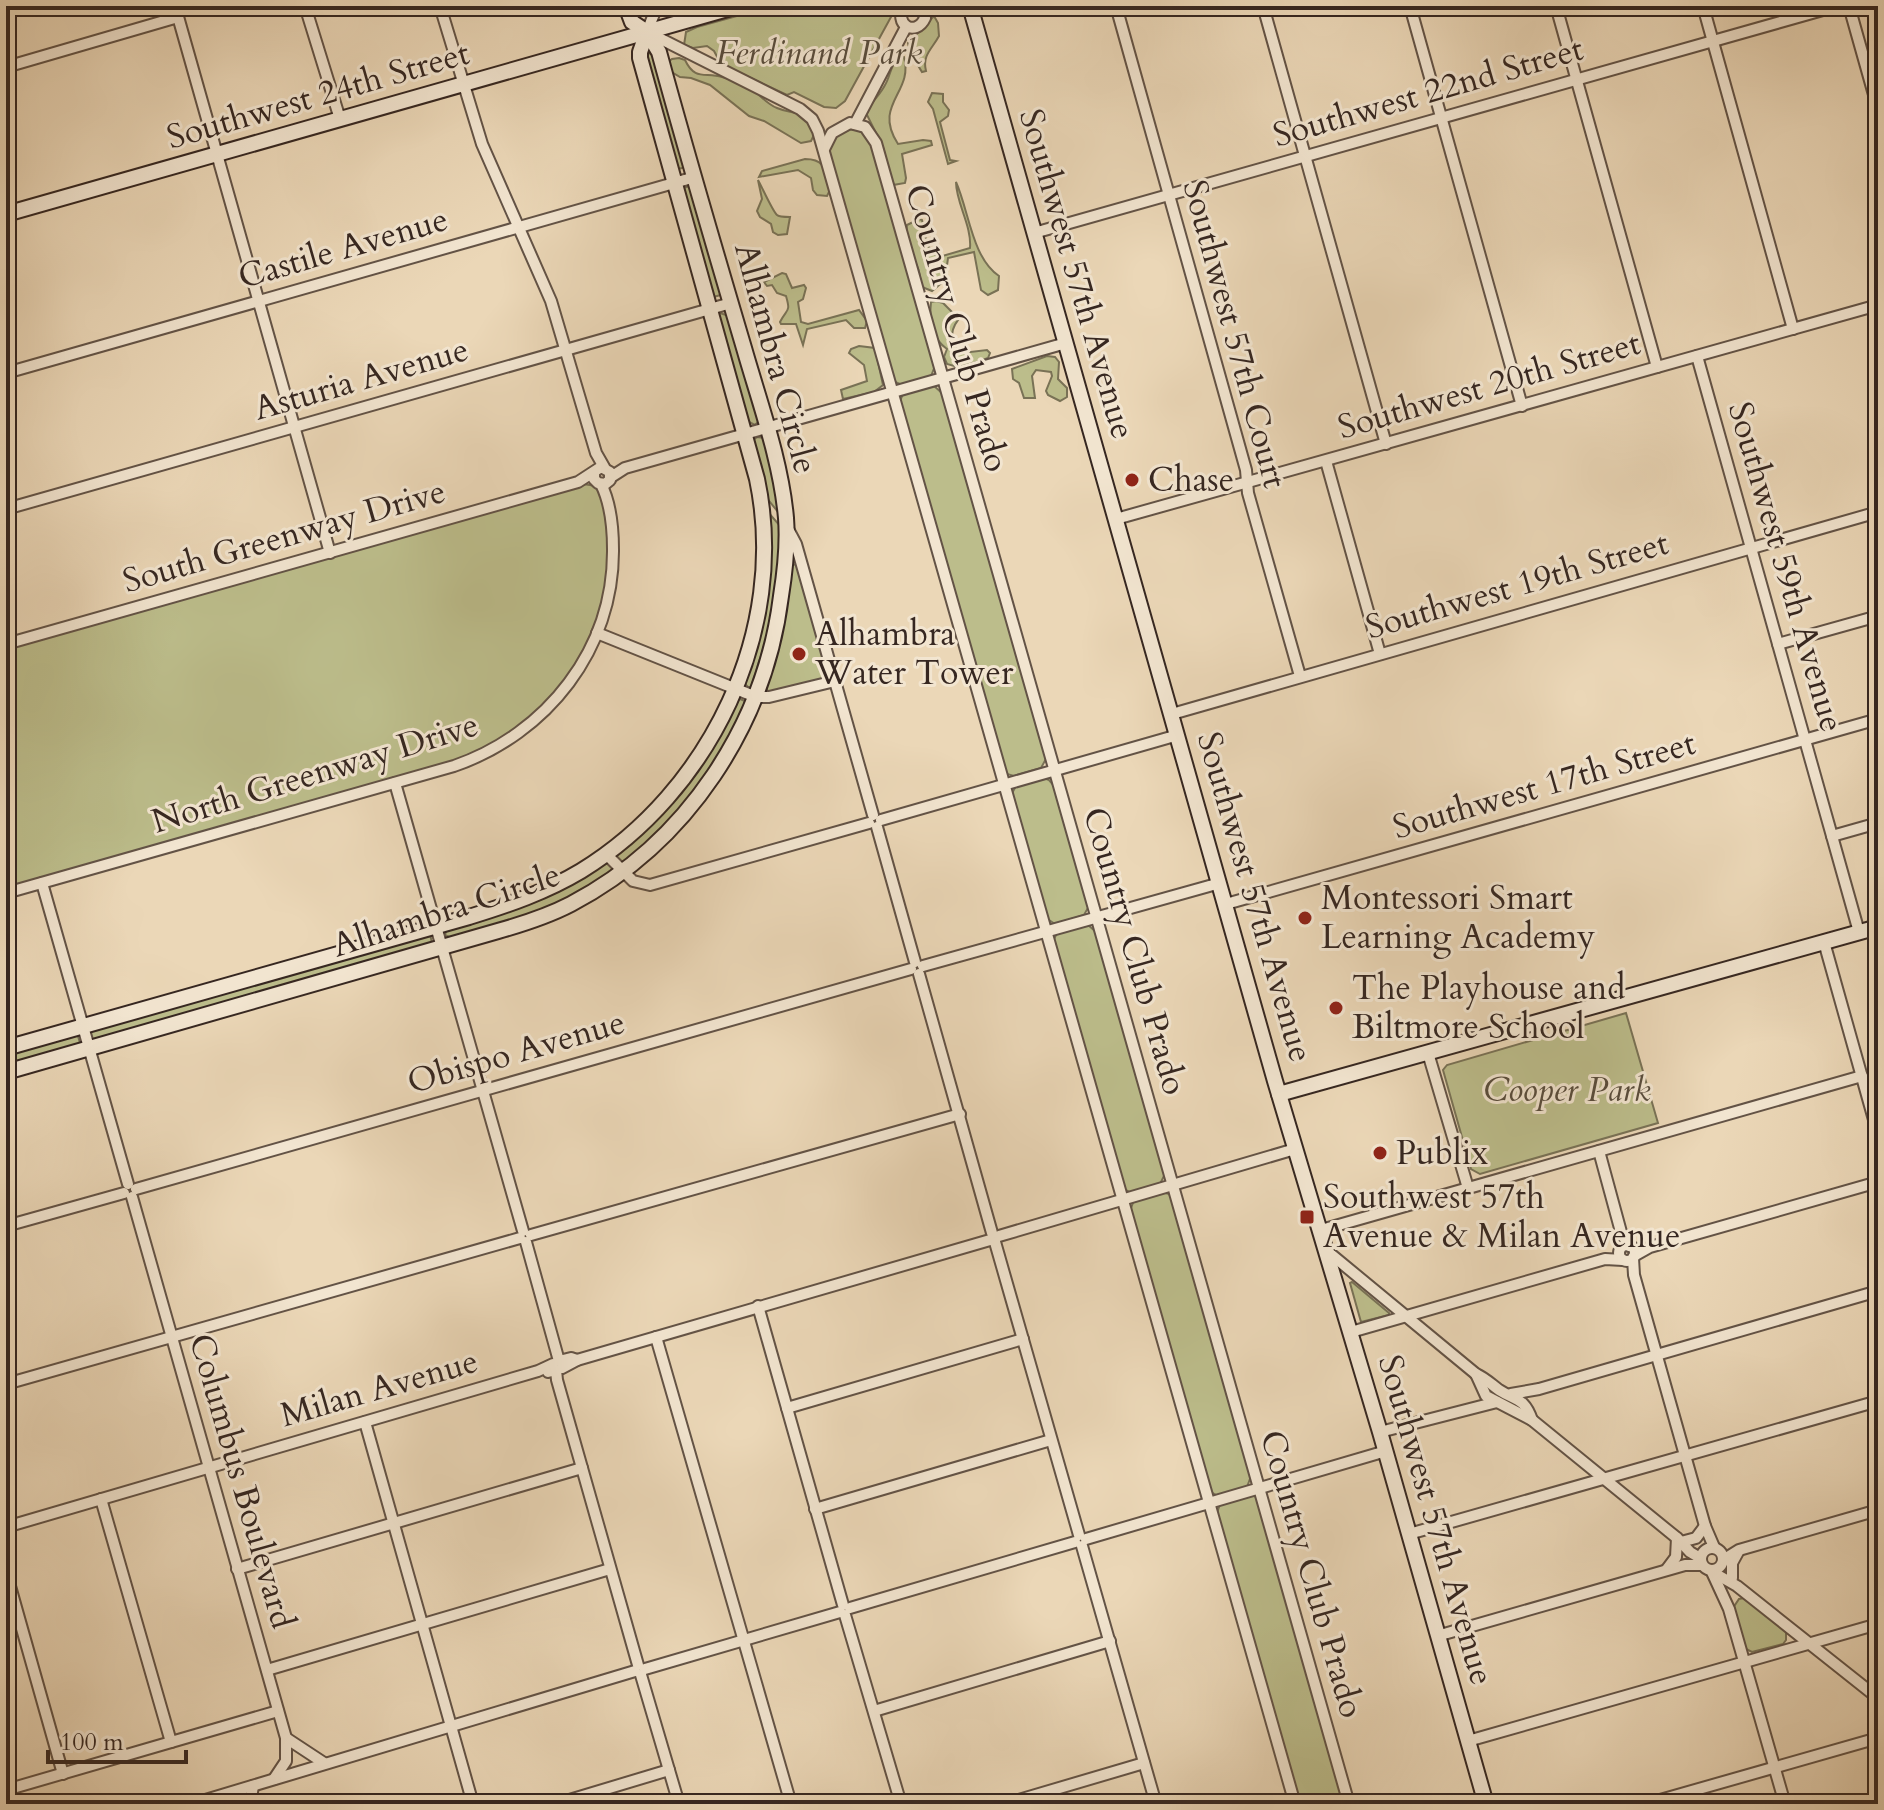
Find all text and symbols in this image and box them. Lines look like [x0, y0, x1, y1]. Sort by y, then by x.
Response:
street label: Southwest 22nd Street [1268, 26, 1589, 158]
street label: Southwest 24th Street [161, 30, 475, 160]
park label: Ferdinand Park [716, 30, 923, 76]
street label: Southwest 57th Avenue [1008, 104, 1146, 444]
street label: Southwest 57th Court [1172, 175, 1298, 493]
street label: Country Club Prado [894, 179, 1020, 477]
street label: Castile Avenue [233, 196, 453, 300]
street label: Alhambra Circle [723, 238, 829, 478]
street label: Southwest 20th Street [1332, 320, 1646, 450]
street label: Asturia Avenue [248, 326, 474, 432]
street label: Southwest 59th Avenue [1717, 397, 1855, 737]
place label: Chase [1148, 457, 1234, 503]
street label: South Greenway Drive [117, 468, 451, 604]
marker: Chase [1123, 471, 1141, 489]
street label: Southwest 19th Street [1360, 520, 1674, 650]
place label: Alhambra Water Tower [814, 611, 1014, 696]
marker: Alhambra Water Tower [790, 645, 808, 663]
street label: North Greenway Drive [146, 701, 484, 845]
street label: Southwest 17th Street [1387, 720, 1701, 850]
street label: Southwest 57th Avenue [1186, 727, 1324, 1067]
street label: Country Club Prado [1072, 802, 1198, 1100]
street label: Alhambra Circle [326, 852, 566, 968]
place label: Montessori Smart Learning Academy [1321, 875, 1595, 960]
marker: Montessori Smart Learning Academy [1296, 909, 1314, 927]
place label: The Playhouse and Biltmore School [1352, 965, 1625, 1050]
street label: Obispo Avenue [402, 999, 630, 1105]
marker: The Playhouse and Biltmore School [1327, 999, 1345, 1017]
park label: Cooper Park [1483, 1067, 1651, 1113]
place label: Publix [1396, 1130, 1488, 1176]
marker: Publix [1371, 1144, 1389, 1162]
place label: Southwest 57th Avenue & Milan Avenue [1323, 1174, 1680, 1259]
marker: Southwest 57th Avenue & Milan Avenue [1298, 1208, 1316, 1226]
street label: Columbus Boulevard [178, 1328, 306, 1634]
street label: Milan Avenue [275, 1338, 483, 1438]
street label: Southwest 57th Avenue [1367, 1350, 1505, 1690]
street label: Country Club Prado [1249, 1425, 1375, 1723]
scale bar [48, 1714, 186, 1764]
text: 100 m [60, 1726, 124, 1759]

